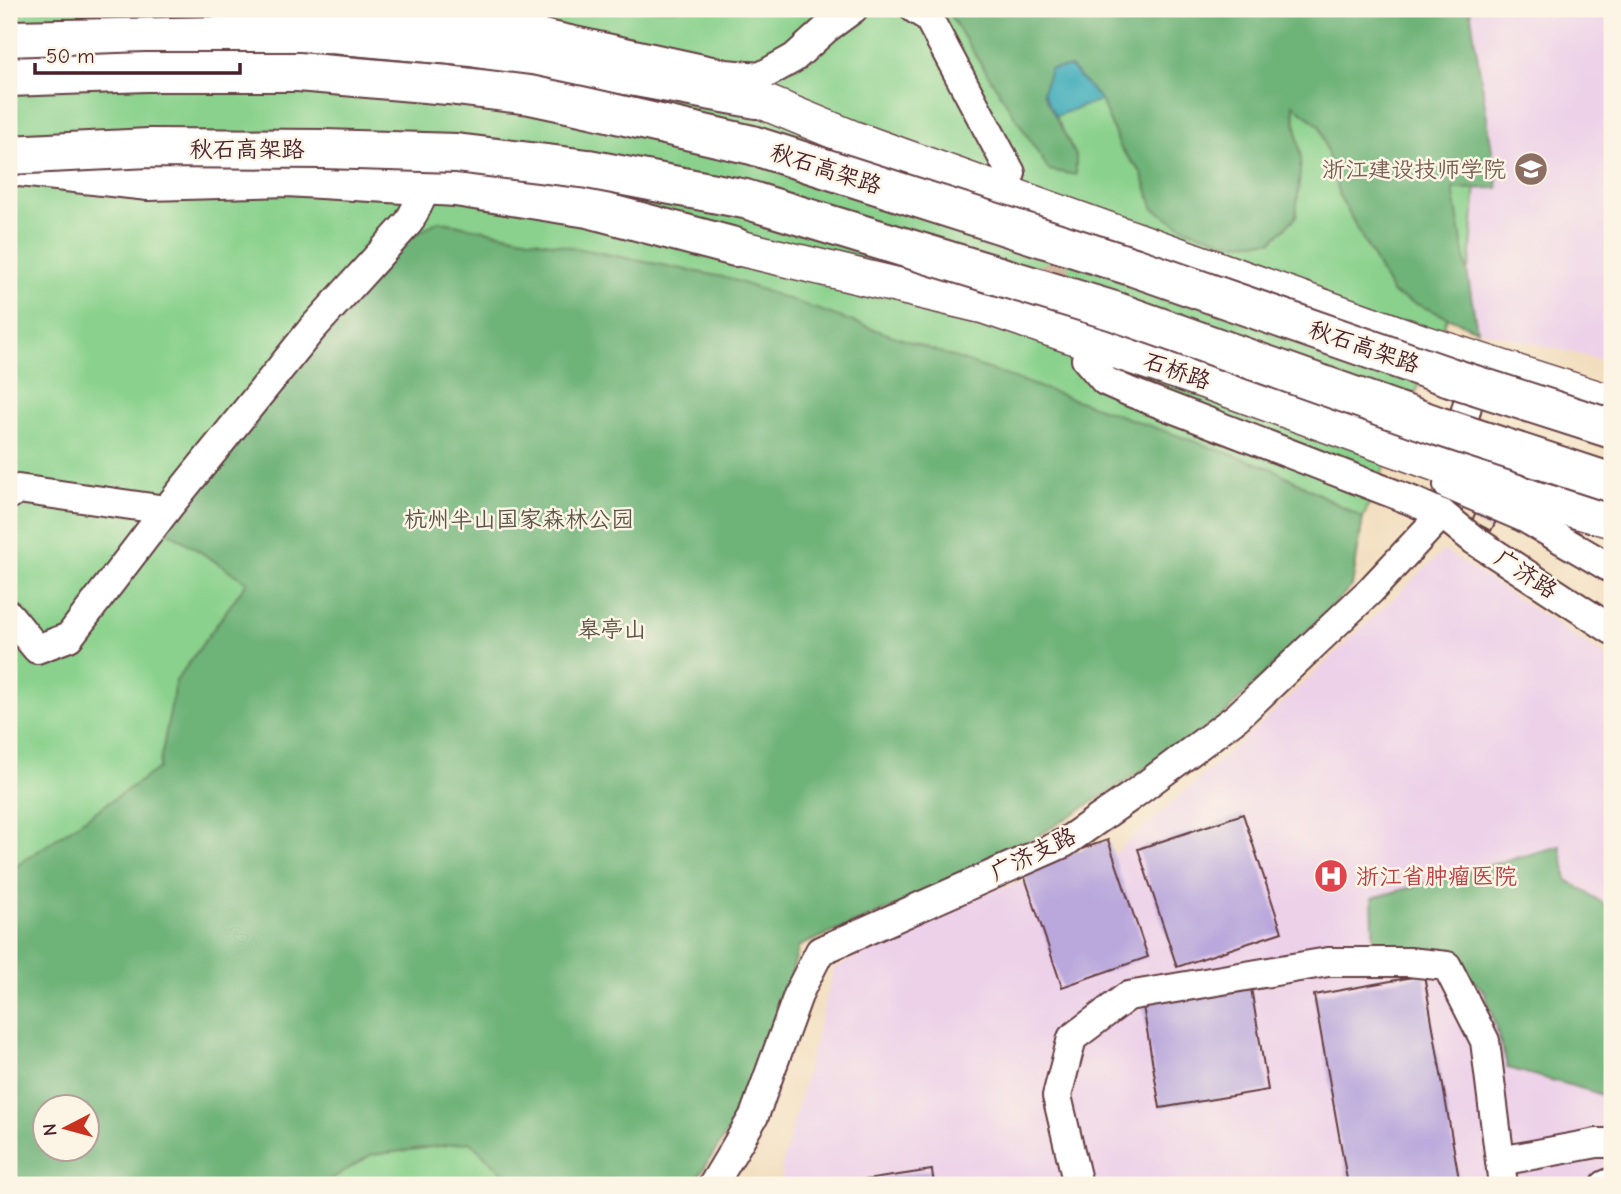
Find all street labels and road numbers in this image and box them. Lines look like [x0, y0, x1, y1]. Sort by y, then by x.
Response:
street label: 秋石高架路 [190, 136, 305, 163]
street label: 秋石高架路 [767, 138, 885, 200]
street label: 秋石高架路 [1305, 316, 1423, 378]
street label: 石桥路 [1140, 347, 1214, 395]
street label: 广济路 [1490, 544, 1562, 604]
street label: 广济支路 [986, 822, 1080, 886]

